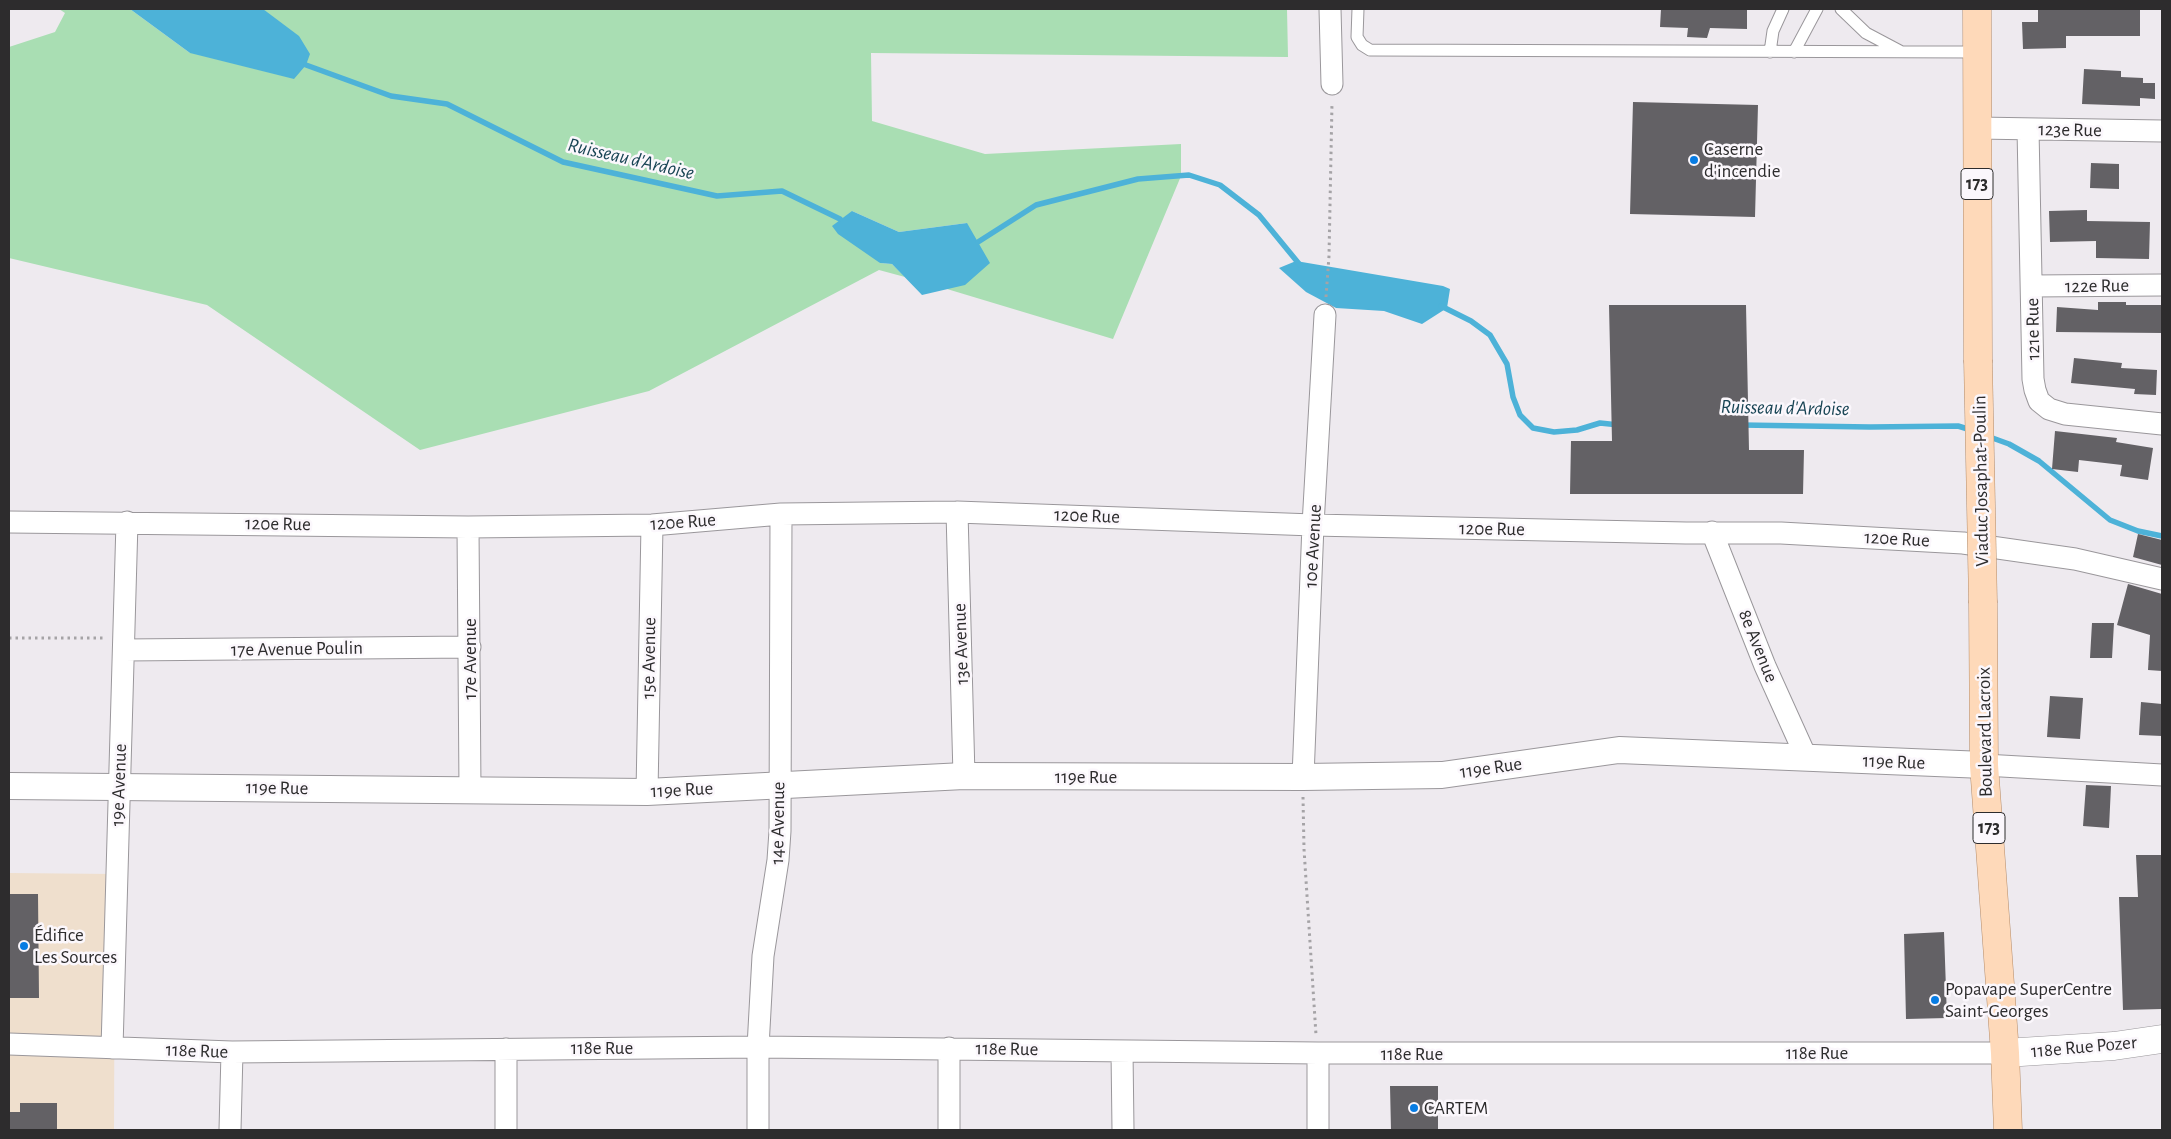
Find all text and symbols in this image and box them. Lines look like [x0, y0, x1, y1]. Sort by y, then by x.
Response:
street label: 123e Rue [2038, 118, 2102, 142]
water label: Ruisseau d'Ardoise [566, 133, 696, 185]
place label: Caserne d'incendie [1704, 138, 1780, 182]
marker: Caserne d'incendie [1688, 154, 1700, 166]
road number: 173 [1961, 168, 1993, 200]
street label: 122e Rue [2065, 274, 2129, 298]
street label: 121e Rue [2021, 298, 2045, 360]
water label: Ruisseau d'Ardoise [1720, 395, 1850, 421]
street label: Viaduc Josaphat-Poulin [1968, 395, 1994, 567]
street label: 120e Rue [1054, 503, 1120, 529]
street label: 10e Avenue [1299, 504, 1327, 588]
street label: 120e Rue [649, 508, 717, 536]
street label: 120e Rue [245, 512, 311, 536]
street label: 120e Rue [1459, 517, 1525, 541]
street label: 120e Rue [1864, 526, 1930, 552]
street label: 13e Avenue [948, 603, 974, 685]
street label: 8e Avenue [1733, 606, 1783, 686]
street label: 15e Avenue [637, 617, 661, 699]
street label: 17e Avenue [459, 618, 481, 700]
street label: 17e Avenue Poulin [231, 636, 363, 662]
street label: Boulevard Lacroix [1972, 667, 1998, 797]
street label: 19e Avenue [106, 743, 132, 827]
street label: 119e Rue [1862, 750, 1926, 774]
street label: 119e Rue [1458, 752, 1524, 784]
street label: 119e Rue [1055, 766, 1117, 788]
street label: 119e Rue [246, 776, 308, 800]
street label: 119e Rue [650, 777, 714, 803]
street label: 14e Avenue [766, 781, 790, 865]
road number: 173 [1973, 812, 2005, 844]
place label: Édifice Les Sources [34, 924, 117, 968]
marker: Édifice Les Sources [18, 940, 30, 952]
place label: Popavape SuperCentre Saint-Georges [1945, 978, 2112, 1022]
marker: Popavape SuperCentre Saint-Georges [1929, 994, 1941, 1006]
street label: 118e Rue Pozer [2030, 1031, 2138, 1063]
street label: 118e Rue [571, 1037, 633, 1059]
street label: 118e Rue [976, 1037, 1038, 1061]
street label: 118e Rue [165, 1039, 229, 1063]
street label: 118e Rue [1786, 1042, 1848, 1064]
street label: 118e Rue [1381, 1043, 1443, 1065]
place label: CARTEM [1424, 1097, 1488, 1119]
marker: CARTEM [1408, 1102, 1420, 1114]

